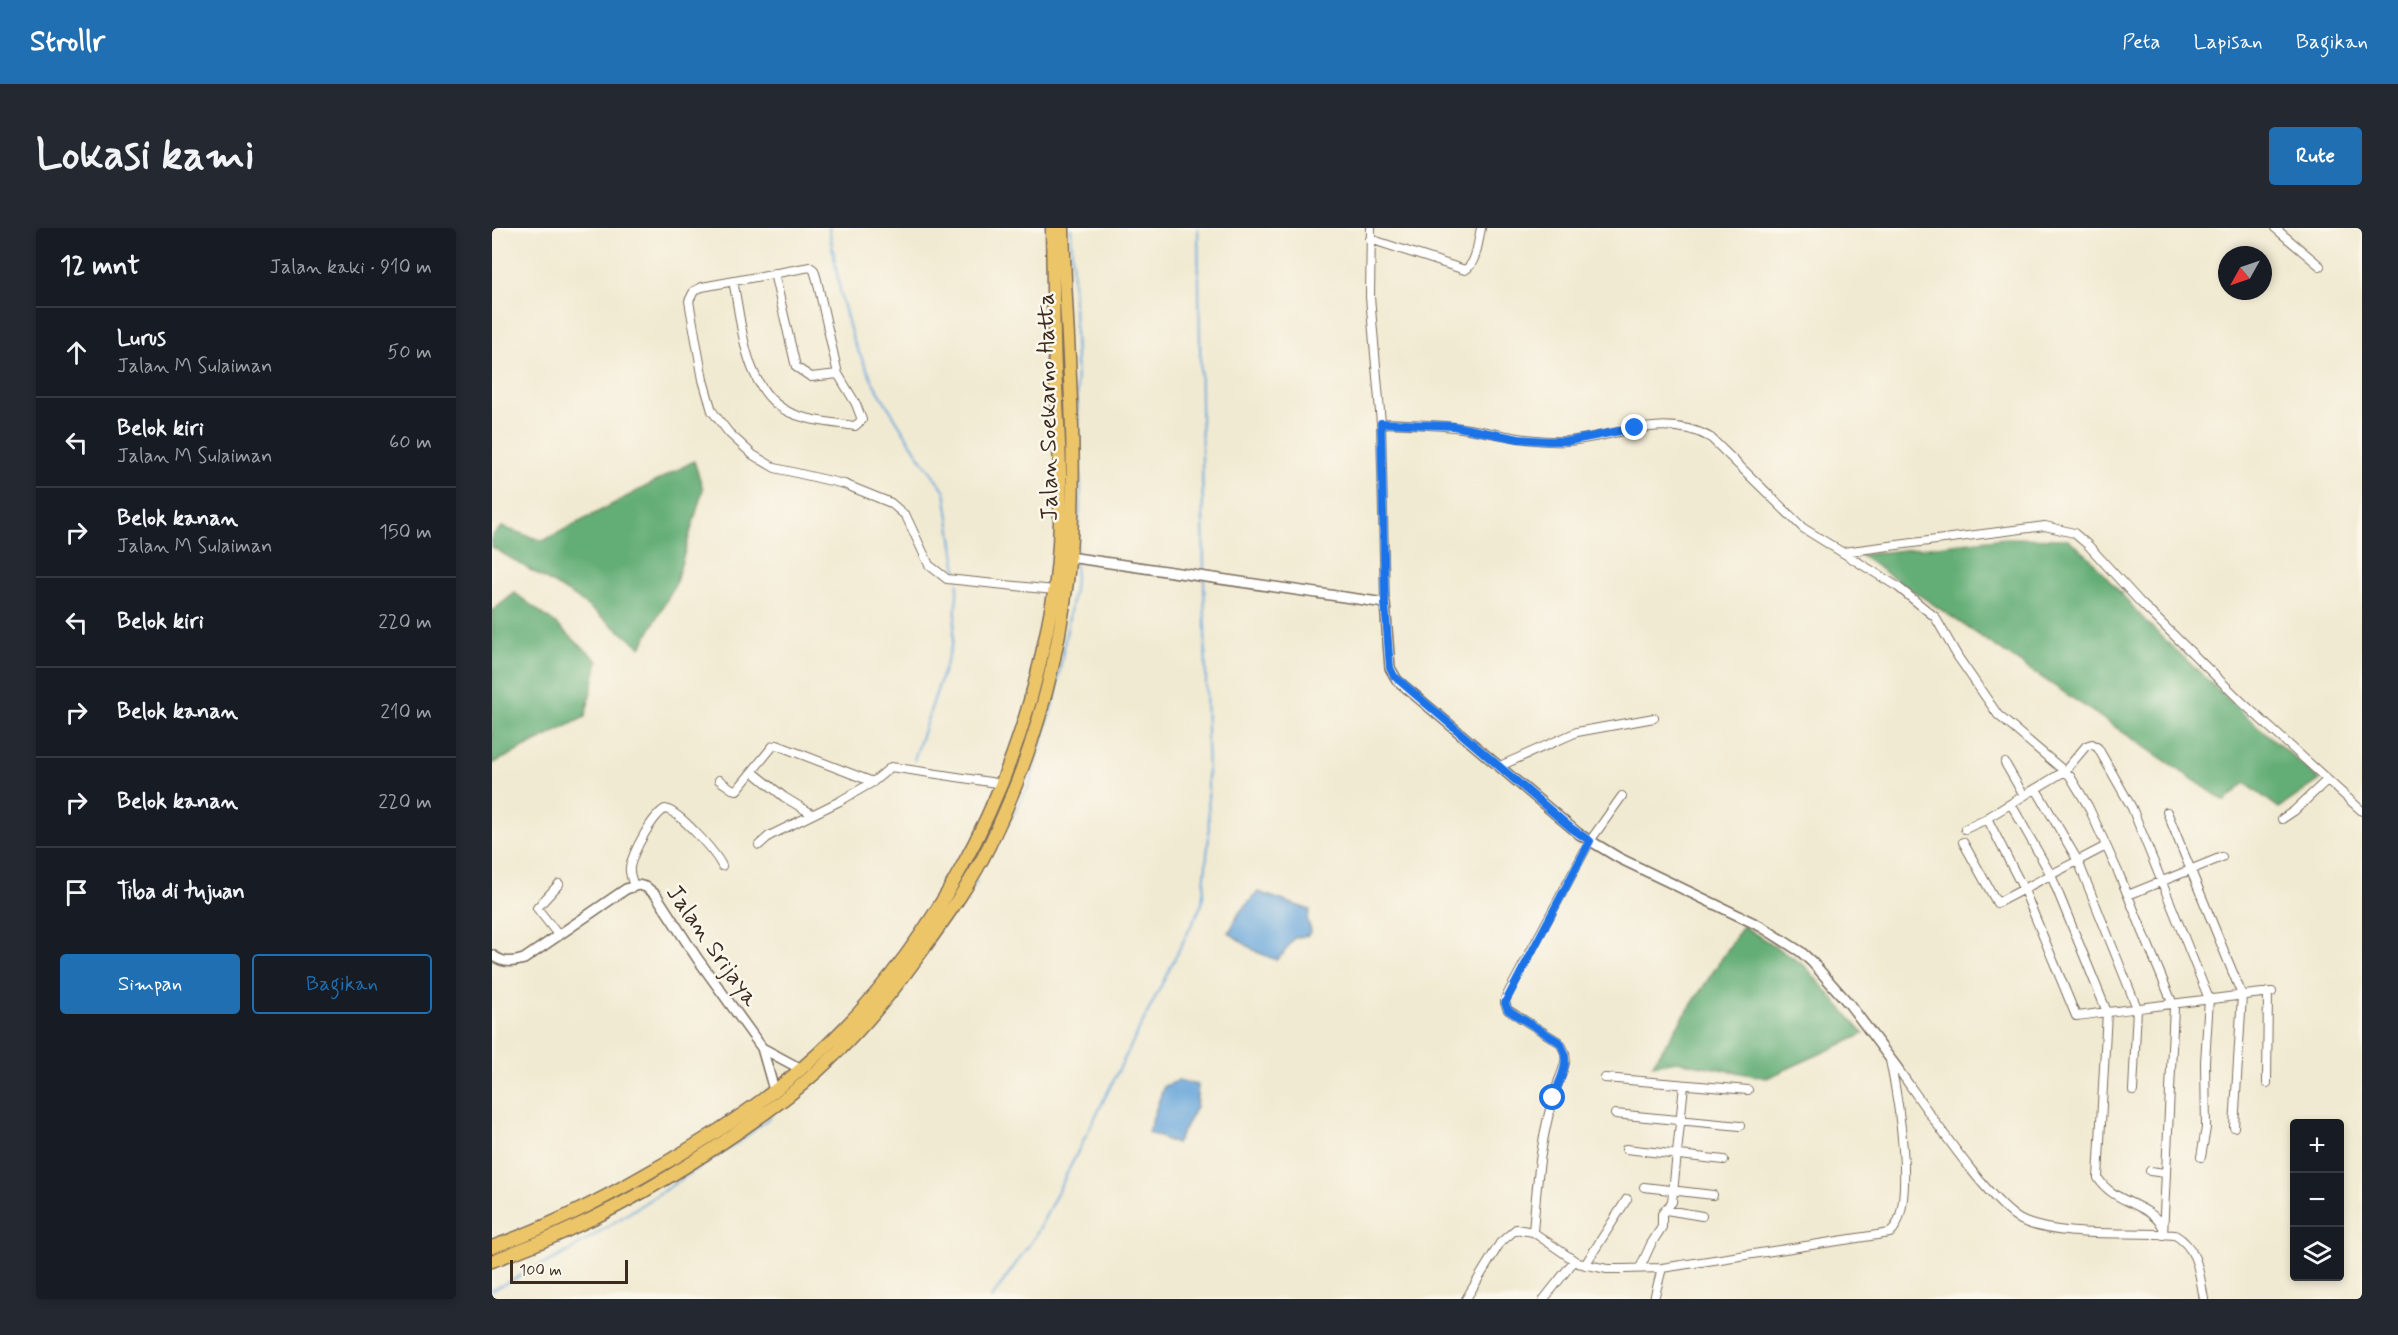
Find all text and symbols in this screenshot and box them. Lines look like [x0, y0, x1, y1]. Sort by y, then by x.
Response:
text: Strollr [30, 24, 105, 61]
text: Peta [2122, 28, 2161, 56]
text: Lapisan [2194, 28, 2263, 56]
text: Bagikan [2296, 28, 2368, 56]
button: Rute [2269, 127, 2362, 185]
text: Lokasi kami [36, 129, 255, 184]
north arrow [2218, 246, 2272, 300]
text: 12 mnt [60, 250, 140, 284]
text: Jalan kaki · 910 m [269, 254, 432, 281]
street label: Jalan Soekarno Hatta [1031, 293, 1066, 521]
text: Lurus [117, 325, 166, 353]
icon: ahead [60, 336, 93, 369]
text: 50 m [387, 339, 432, 366]
text: Jalan M Sulaiman [117, 353, 273, 380]
route end [1621, 414, 1647, 440]
text: Belok kiri [117, 415, 204, 443]
icon: left [60, 426, 93, 459]
text: 60 m [389, 429, 432, 456]
text: Jalan M Sulaiman [117, 443, 273, 470]
text: Belok kanan [117, 505, 238, 533]
icon: right [60, 516, 93, 549]
text: 150 m [379, 519, 432, 546]
text: Jalan M Sulaiman [117, 533, 273, 560]
icon: left [60, 606, 93, 639]
text: Belok kiri [117, 608, 204, 636]
text: 220 m [378, 609, 432, 636]
icon: right [60, 696, 93, 729]
text: Belok kanan [117, 698, 238, 726]
text: 210 m [380, 699, 432, 726]
icon: right [60, 786, 93, 819]
text: Belok kanan [117, 788, 238, 816]
text: 220 m [378, 789, 432, 816]
icon: arrive [60, 876, 93, 909]
text: Tiba di tujuan [117, 878, 245, 906]
street label: Jalan Srijaya [658, 879, 766, 1013]
button: Simpan [60, 954, 240, 1014]
button: Bagikan [252, 954, 432, 1014]
route start [1539, 1084, 1565, 1110]
map controls [2290, 1119, 2344, 1281]
button: + [2290, 1119, 2344, 1173]
button: − [2290, 1173, 2344, 1227]
button: layers [2290, 1227, 2344, 1281]
scale bar [510, 1257, 628, 1284]
text: 100 m [519, 1260, 562, 1281]

